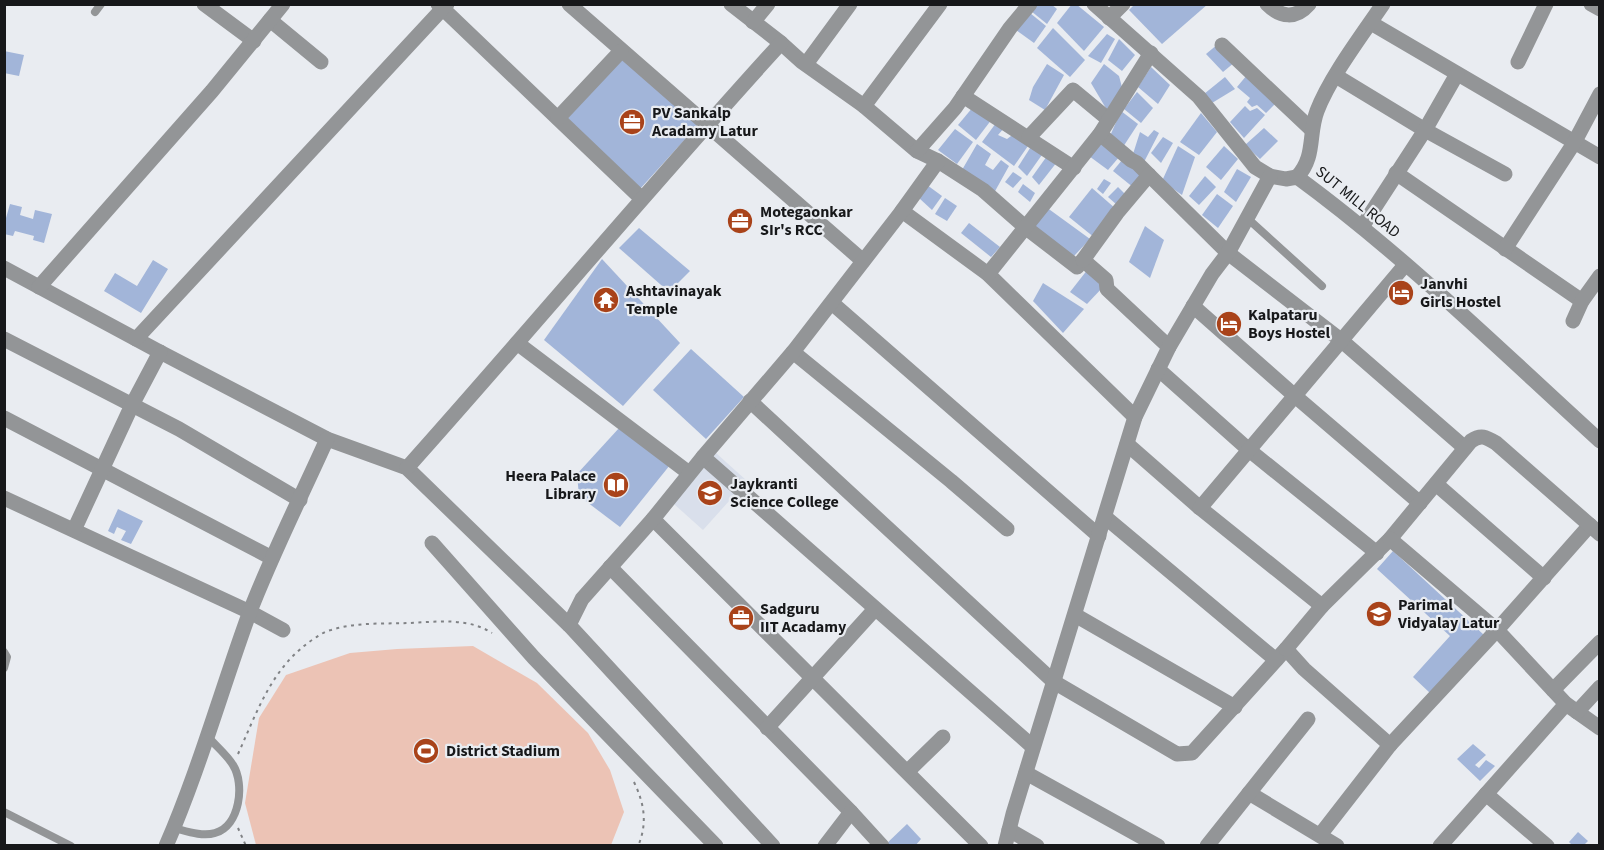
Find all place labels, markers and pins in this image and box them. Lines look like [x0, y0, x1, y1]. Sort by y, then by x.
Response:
place label: PV Sankalp Acadamy Latur [651, 102, 758, 142]
office icon: PV Sankalp Acadamy Latur [617, 107, 647, 137]
place label: Motegaonkar SIr's RCC [760, 201, 853, 241]
office icon: Motegaonkar SIr's RCC [725, 206, 755, 236]
place label: Janvhi Girls Hostel [1420, 273, 1501, 313]
hotel icon: Janvhi Girls Hostel [1386, 278, 1416, 308]
place label: Ashtavinayak Temple [625, 280, 722, 320]
temple icon: Ashtavinayak Temple [591, 285, 621, 315]
place label: Kalpataru Boys Hostel [1248, 304, 1331, 344]
hotel icon: Kalpataru Boys Hostel [1214, 309, 1244, 339]
place label: Heera Palace Library [505, 465, 597, 505]
library icon: Heera Palace Library [601, 470, 631, 500]
place label: Jaykranti Science College [730, 473, 839, 513]
school or university icon: Jaykranti Science College [695, 478, 725, 508]
place label: Parimal Vidyalay Latur [1397, 594, 1500, 634]
place label: Sadguru IIT Acadamy [760, 598, 847, 638]
school or university icon: Parimal Vidyalay Latur [1364, 599, 1394, 629]
office icon: Sadguru IIT Acadamy [726, 603, 756, 633]
sports icon: District Stadium [411, 736, 441, 766]
place label: District Stadium [446, 740, 560, 762]

